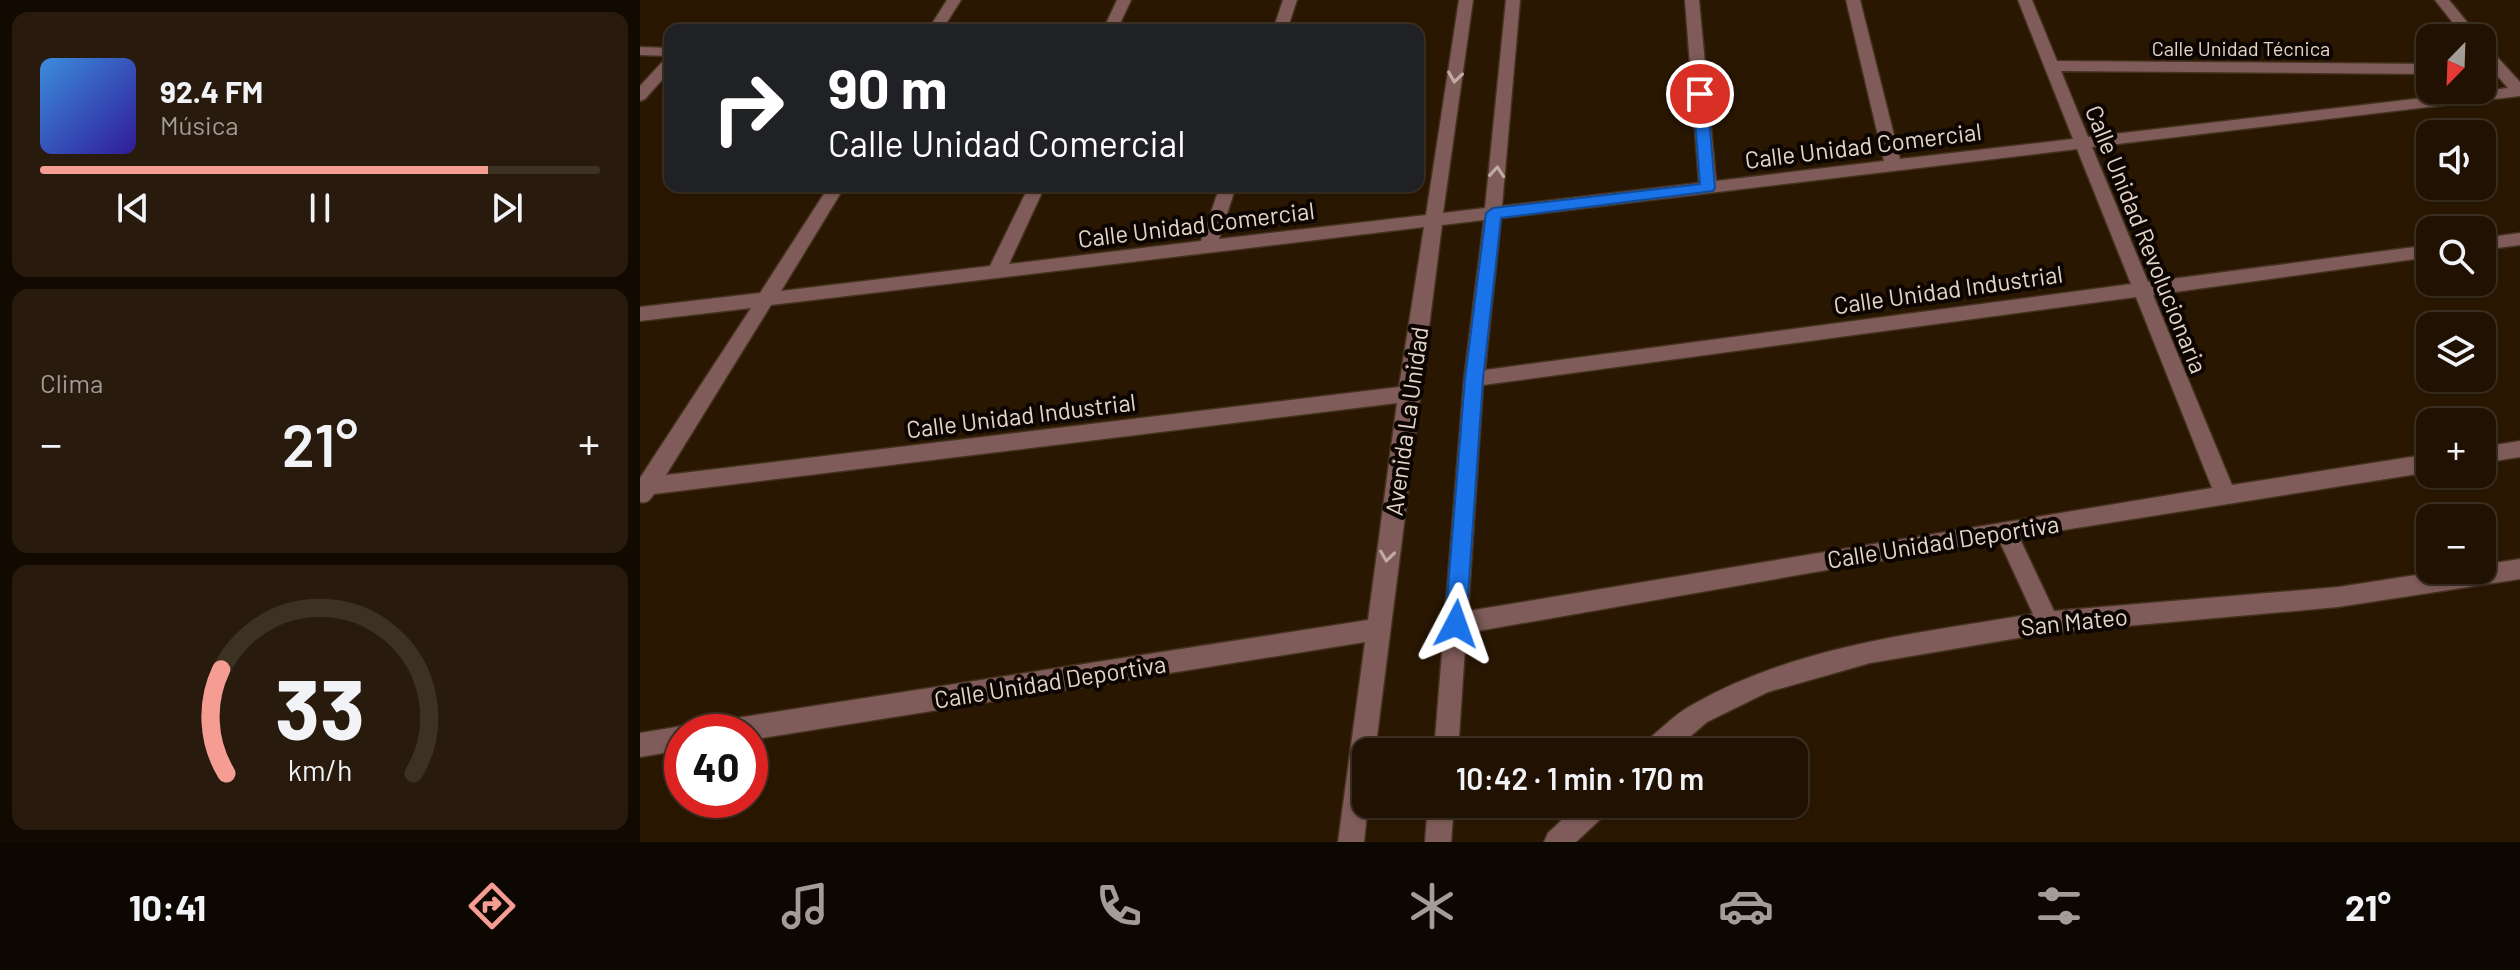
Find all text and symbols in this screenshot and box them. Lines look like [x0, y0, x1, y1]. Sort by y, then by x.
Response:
north arrow [2416, 24, 2496, 104]
map controls [2416, 24, 2496, 584]
street label: Calle Unidad Técnica [2152, 36, 2330, 60]
text: 90 m [828, 53, 948, 120]
icon: right [696, 56, 800, 160]
pin [1666, 60, 1734, 128]
one-way arrow [1447, 70, 1464, 84]
icon: arrive [1678, 72, 1722, 116]
text: 92.4 FM [160, 73, 263, 109]
street label: Calle Unidad Revolucionaria [2080, 101, 2214, 377]
text: Música [160, 109, 239, 140]
street label: Calle Unidad Comercial [1743, 116, 1983, 174]
button: sound [2416, 120, 2496, 200]
text: Calle Unidad Comercial [828, 121, 1185, 164]
one-way arrow [1488, 165, 1505, 178]
icon: previous [111, 186, 155, 230]
icon: pause [298, 186, 342, 230]
icon: next [485, 186, 529, 230]
street label: Calle Unidad Comercial [1076, 195, 1316, 253]
button: search [2416, 216, 2496, 296]
street label: Calle Unidad Industrial [1832, 259, 2064, 319]
button: layers [2416, 312, 2496, 392]
street label: Avenida La Unidad [1378, 325, 1434, 517]
text: Clima [40, 367, 103, 398]
street label: Calle Unidad Industrial [905, 387, 1137, 443]
text: 21° [282, 407, 358, 479]
button: + [2416, 408, 2496, 488]
text: − [40, 416, 62, 469]
text: + [578, 416, 600, 469]
button: − [2416, 504, 2496, 584]
street label: Calle Unidad Deportiva [1825, 508, 2061, 574]
one-way arrow [1379, 550, 1396, 563]
position arrow [1414, 582, 1498, 666]
street label: San Mateo [2019, 601, 2129, 641]
street label: Calle Unidad Deportiva [932, 648, 1168, 714]
text: 33 [275, 656, 365, 756]
speed limit sign: 40 [664, 714, 768, 818]
text: km/h [288, 752, 352, 787]
text: 10:42 · 1 min · 170 m [1456, 760, 1704, 796]
icon: directions [464, 878, 520, 934]
icon: music [777, 878, 833, 934]
icon: phone [1091, 878, 1147, 934]
icon: climate [1404, 878, 1460, 934]
icon: car [1718, 878, 1774, 934]
icon: filters [2031, 878, 2087, 934]
text: 10:41 [129, 885, 206, 928]
text: 21° [2345, 885, 2391, 928]

